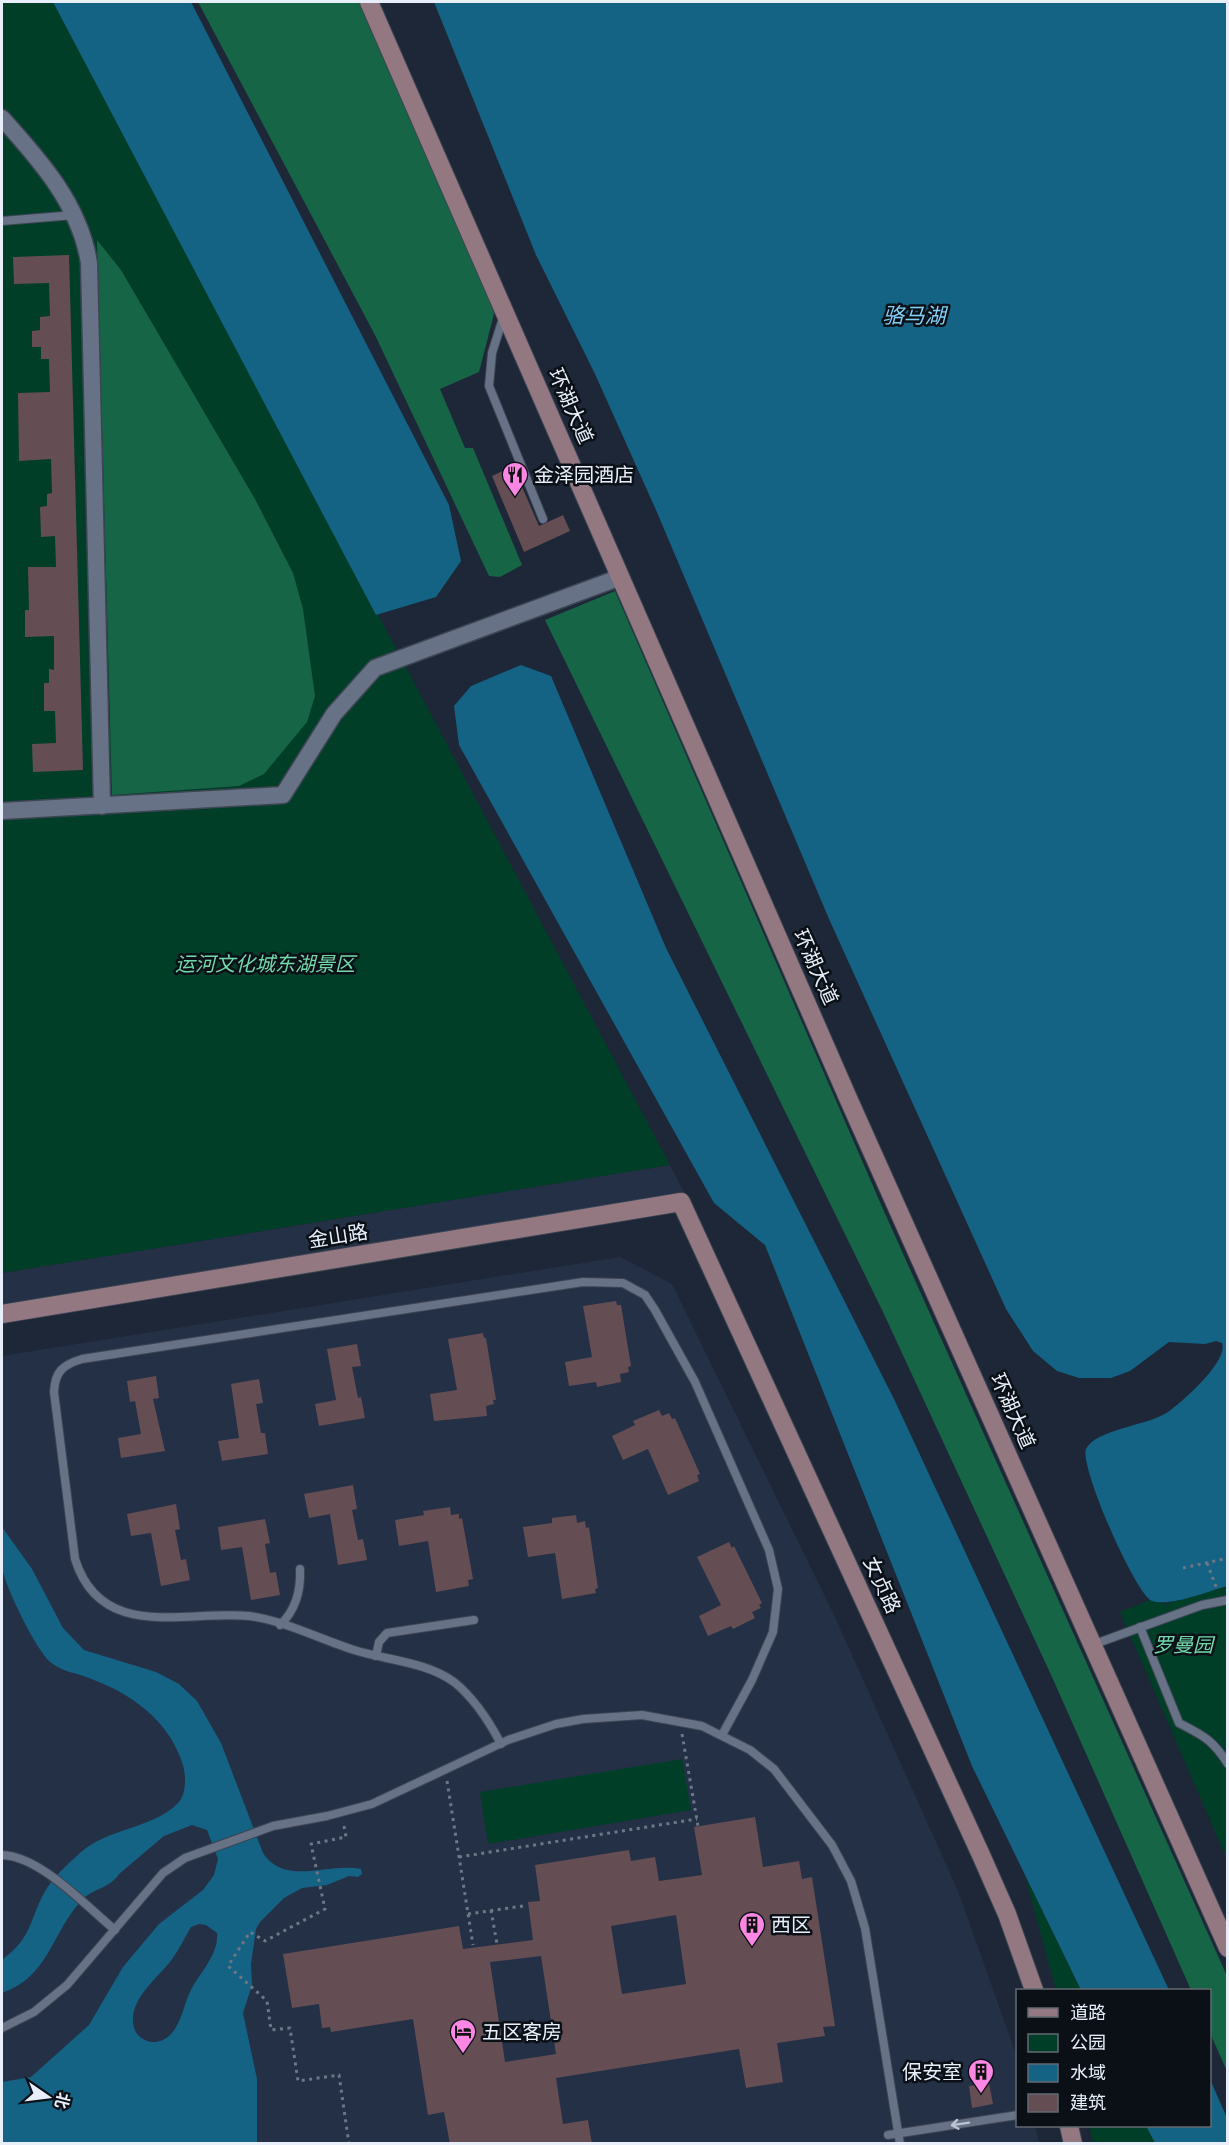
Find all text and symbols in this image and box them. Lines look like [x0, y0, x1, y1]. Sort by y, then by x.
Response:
water label: 骆马湖 [883, 304, 948, 328]
street label: 环湖大道 [545, 365, 597, 447]
restaurant icon: 金泽园酒店 [500, 460, 530, 498]
place label: 金泽园酒店 [534, 464, 634, 486]
street label: 环湖大道 [790, 926, 842, 1008]
park label: 运河文化城东湖景区 [175, 953, 358, 975]
street label: 金山路 [307, 1220, 369, 1252]
street label: 环湖大道 [987, 1370, 1039, 1452]
street label: 女贞路 [859, 1553, 905, 1617]
park label: 罗曼园 [1153, 1634, 1216, 1656]
building icon: 西区 [737, 1910, 767, 1948]
place label: 西区 [771, 1914, 811, 1936]
legend [1016, 1989, 1211, 2127]
text: 道路 [1070, 2003, 1106, 2023]
hotel icon: 五区客房 [448, 2017, 478, 2055]
place label: 五区客房 [482, 2021, 562, 2043]
text: 公园 [1070, 2033, 1106, 2053]
building icon: 保安室 [966, 2057, 996, 2095]
place label: 保安室 [902, 2061, 962, 2083]
text: 水域 [1070, 2063, 1106, 2083]
north arrow [18, 2067, 78, 2127]
text: 北 [52, 2091, 72, 2110]
text: 建筑 [1070, 2093, 1106, 2113]
one-way arrow [950, 2119, 970, 2130]

